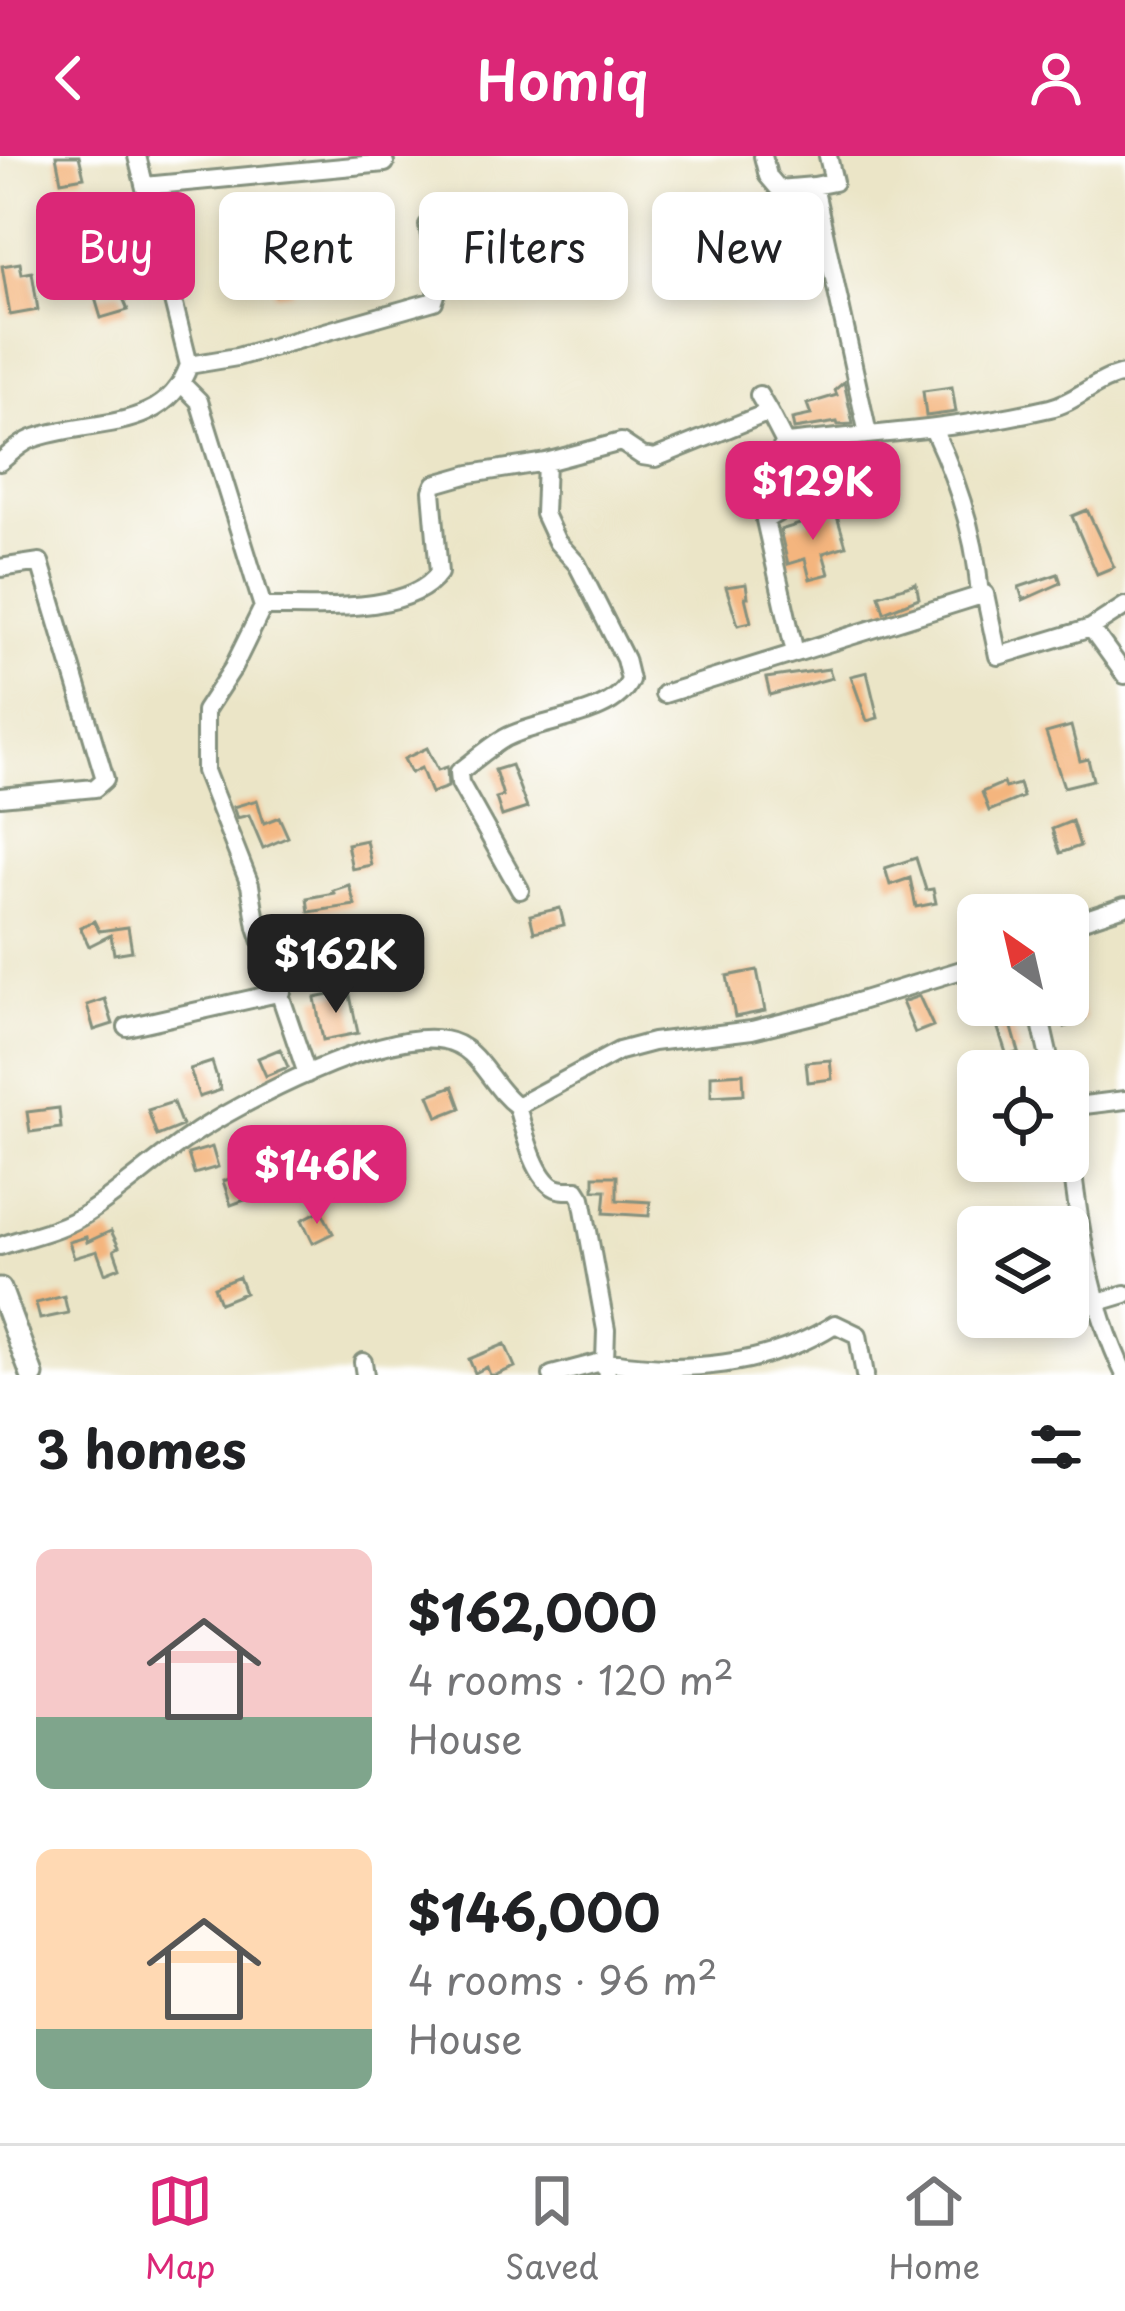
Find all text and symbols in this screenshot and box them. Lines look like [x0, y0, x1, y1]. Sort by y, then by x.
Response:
text: Homiq [477, 38, 648, 119]
icon: back [36, 45, 102, 111]
icon: person [1023, 45, 1089, 111]
chip: Buy [36, 192, 195, 300]
chip: Rent [219, 192, 395, 300]
chip: Filters [419, 192, 628, 300]
chip: New [652, 192, 824, 300]
pin: $129K [729, 441, 897, 543]
text: $129K [752, 450, 874, 509]
north arrow [957, 894, 1089, 1026]
map controls [957, 894, 1089, 1338]
pin: $162K [252, 914, 420, 1016]
text: $162K [274, 923, 398, 982]
button: locate [957, 1050, 1089, 1182]
pin: $146K [233, 1125, 401, 1227]
text: $146K [254, 1134, 380, 1193]
button: layers [957, 1206, 1089, 1338]
text: 3 homes [36, 1409, 247, 1486]
icon: filters [1023, 1414, 1089, 1480]
text: $162,000 [408, 1572, 657, 1649]
icon: home [132, 1597, 276, 1741]
text: 4 rooms · 120 m² [408, 1649, 734, 1708]
text: House [408, 1708, 522, 1767]
text: $146,000 [408, 1872, 660, 1949]
icon: home [132, 1897, 276, 2041]
text: 4 rooms · 96 m² [408, 1949, 718, 2008]
text: House [408, 2008, 522, 2067]
tab: Map [145, 2168, 215, 2290]
tab: Saved [505, 2168, 599, 2290]
tab: Home [888, 2168, 980, 2290]

